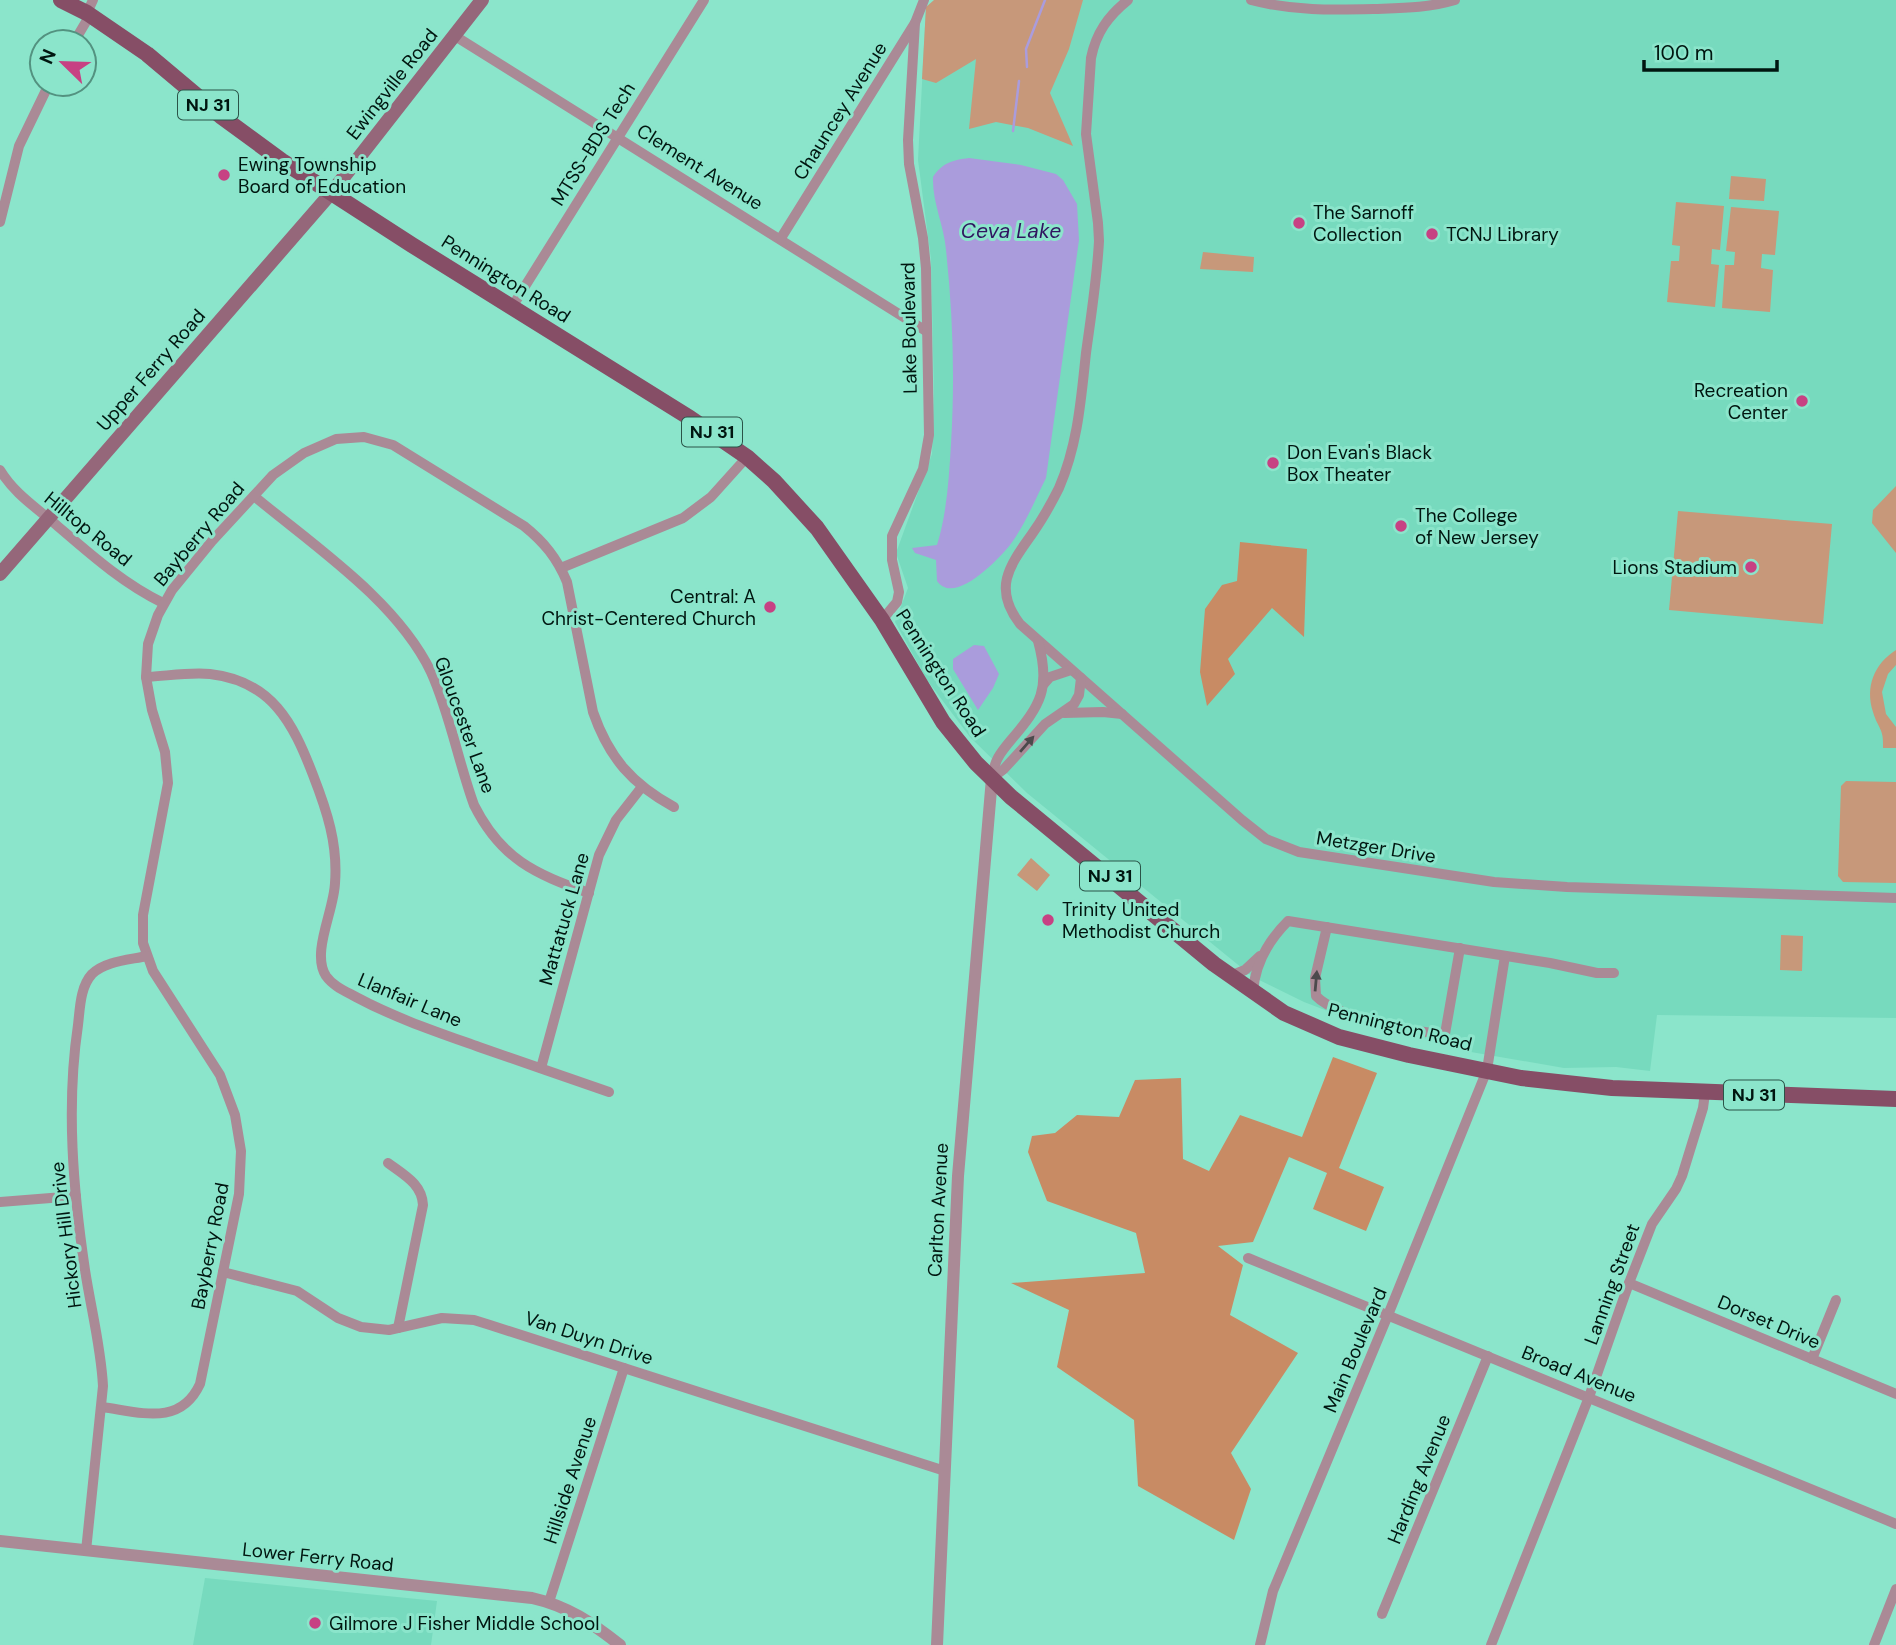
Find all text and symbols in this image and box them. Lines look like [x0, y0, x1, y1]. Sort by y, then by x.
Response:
street label: Ewingville Road [341, 23, 443, 145]
north arrow [28, 28, 98, 98]
scale bar [1644, 28, 1777, 72]
street label: Chauncey Avenue [787, 37, 893, 185]
text: 100 m [1654, 39, 1714, 67]
text: N [34, 45, 62, 68]
street label: MTSS-BDS Tech [545, 78, 641, 210]
road number: NJ 31 [178, 90, 238, 120]
street label: Clement Avenue [632, 118, 768, 216]
place label: Ewing Township Board of Education [238, 152, 406, 199]
marker: Ewing Township Board of Education [216, 167, 232, 183]
place label: The Sarnoff Collection [1313, 200, 1414, 247]
marker: The Sarnoff Collection [1291, 215, 1307, 231]
water label: Ceva Lake [961, 217, 1061, 245]
place label: TCNJ Library [1446, 222, 1559, 247]
marker: TCNJ Library [1424, 226, 1440, 242]
street label: Pennington Road [437, 229, 575, 329]
street label: Lake Boulevard [895, 262, 923, 394]
street label: Upper Ferry Road [91, 304, 211, 436]
place label: Recreation Center [1694, 378, 1788, 425]
marker: Recreation Center [1794, 393, 1810, 409]
road number: NJ 31 [682, 418, 742, 446]
place label: Don Evan's Black Box Theater [1287, 440, 1432, 487]
marker: Don Evan's Black Box Theater [1265, 455, 1281, 471]
street label: Bayberry Road [148, 477, 250, 591]
street label: Hilltop Road [39, 486, 137, 572]
place label: The College of New Jersey [1415, 503, 1539, 550]
marker: The College of New Jersey [1393, 518, 1409, 534]
place label: Lions Stadium [1613, 555, 1737, 580]
marker: Lions Stadium [1743, 559, 1759, 575]
place label: Central: A Christ-Centered Church [541, 584, 756, 631]
marker: Central: A Christ-Centered Church [762, 599, 778, 615]
street label: Pennington Road [890, 604, 992, 742]
street label: Gloucester Lane [429, 653, 501, 797]
one-way arrow [1019, 735, 1035, 753]
street label: Metzger Drive [1314, 825, 1438, 869]
street label: Mattatuck Lane [533, 850, 595, 988]
road number: NJ 31 [1080, 862, 1140, 890]
place label: Trinity United Methodist Church [1062, 897, 1220, 944]
marker: Trinity United Methodist Church [1040, 912, 1056, 928]
street label: Llanfair Lane [354, 967, 466, 1033]
one-way arrow [1311, 970, 1322, 992]
street label: Pennington Road [1325, 997, 1475, 1057]
road number: NJ 31 [1724, 1080, 1784, 1110]
street label: Carlton Avenue [922, 1142, 954, 1278]
street label: Hickory Hill Drive [45, 1160, 87, 1310]
street label: Bayberry Road [185, 1180, 235, 1312]
street label: Lanning Street [1579, 1220, 1645, 1348]
street label: Main Boulevard [1317, 1284, 1393, 1416]
street label: Dorset Drive [1714, 1289, 1824, 1355]
street label: Van Duyn Drive [522, 1305, 656, 1371]
street label: Broad Avenue [1518, 1340, 1640, 1408]
street label: Harding Avenue [1382, 1411, 1456, 1547]
street label: Hillside Avenue [538, 1413, 602, 1547]
street label: Lower Ferry Road [241, 1537, 395, 1577]
place label: Gilmore J Fisher Middle School [329, 1611, 600, 1636]
marker: Gilmore J Fisher Middle School [307, 1615, 323, 1631]

